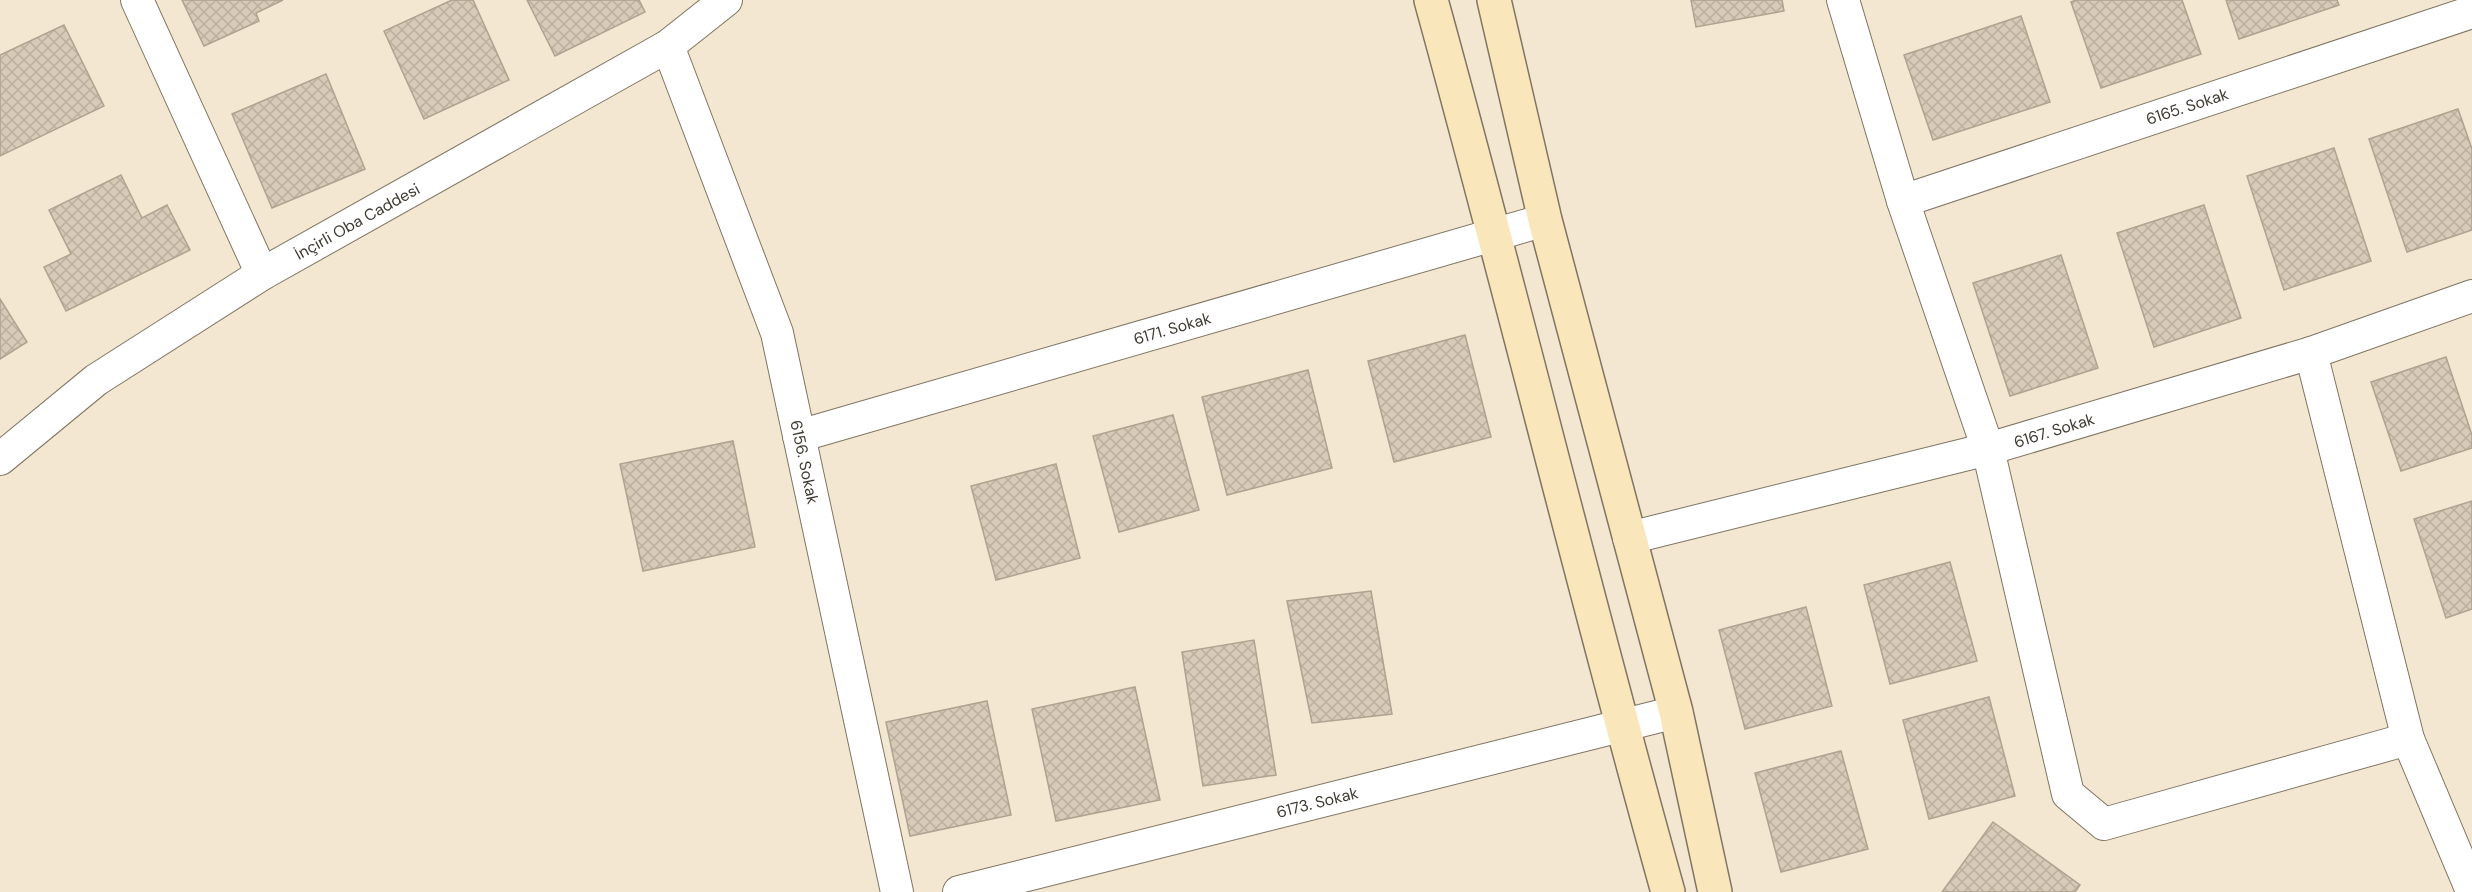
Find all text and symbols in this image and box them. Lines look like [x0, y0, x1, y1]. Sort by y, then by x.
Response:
street label: 6165. Sokak [2143, 83, 2231, 130]
street label: İnçirli Oba Caddesi [291, 178, 424, 265]
street label: 6171. Sokak [1131, 307, 1213, 350]
street label: 6167. Sokak [2011, 408, 2097, 453]
street label: 6156. Sokak [785, 418, 824, 506]
street label: 6173. Sokak [1274, 782, 1360, 823]

